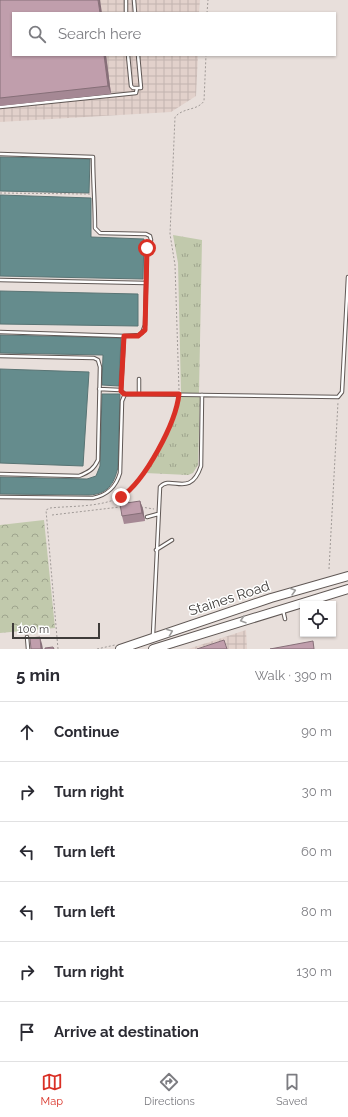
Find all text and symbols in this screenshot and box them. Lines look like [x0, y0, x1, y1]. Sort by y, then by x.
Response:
search box [12, 12, 336, 56]
icon: search [26, 23, 48, 45]
text: Search here [58, 25, 141, 43]
route start [138, 239, 156, 257]
route end [112, 488, 130, 506]
street label: Staines Road [187, 577, 271, 619]
one-way arrow [290, 587, 297, 596]
map controls [300, 601, 336, 637]
button: locate [300, 601, 336, 637]
one-way arrow [240, 615, 247, 624]
scale bar [12, 621, 100, 640]
text: 100 m [18, 623, 49, 636]
one-way arrow [166, 628, 173, 636]
text: 5 min [16, 665, 60, 685]
text: Walk · 390 m [255, 668, 332, 683]
icon: ahead [16, 721, 38, 743]
text: Continue [54, 723, 119, 741]
text: 90 m [301, 724, 332, 739]
icon: right [16, 781, 38, 803]
text: Turn right [54, 783, 124, 801]
text: 30 m [302, 784, 332, 799]
icon: left [16, 841, 38, 863]
text: Turn left [54, 843, 115, 861]
text: 60 m [301, 844, 332, 859]
icon: left [16, 901, 38, 923]
text: Turn left [54, 903, 115, 921]
text: 80 m [301, 904, 332, 919]
icon: right [16, 961, 38, 983]
text: Turn right [54, 963, 124, 981]
text: 130 m [296, 964, 332, 979]
icon: arrive [16, 1021, 38, 1043]
text: Arrive at destination [54, 1023, 199, 1041]
tab: Map [41, 1071, 63, 1108]
tab: Directions [144, 1071, 195, 1108]
tab: Saved [276, 1071, 307, 1108]

